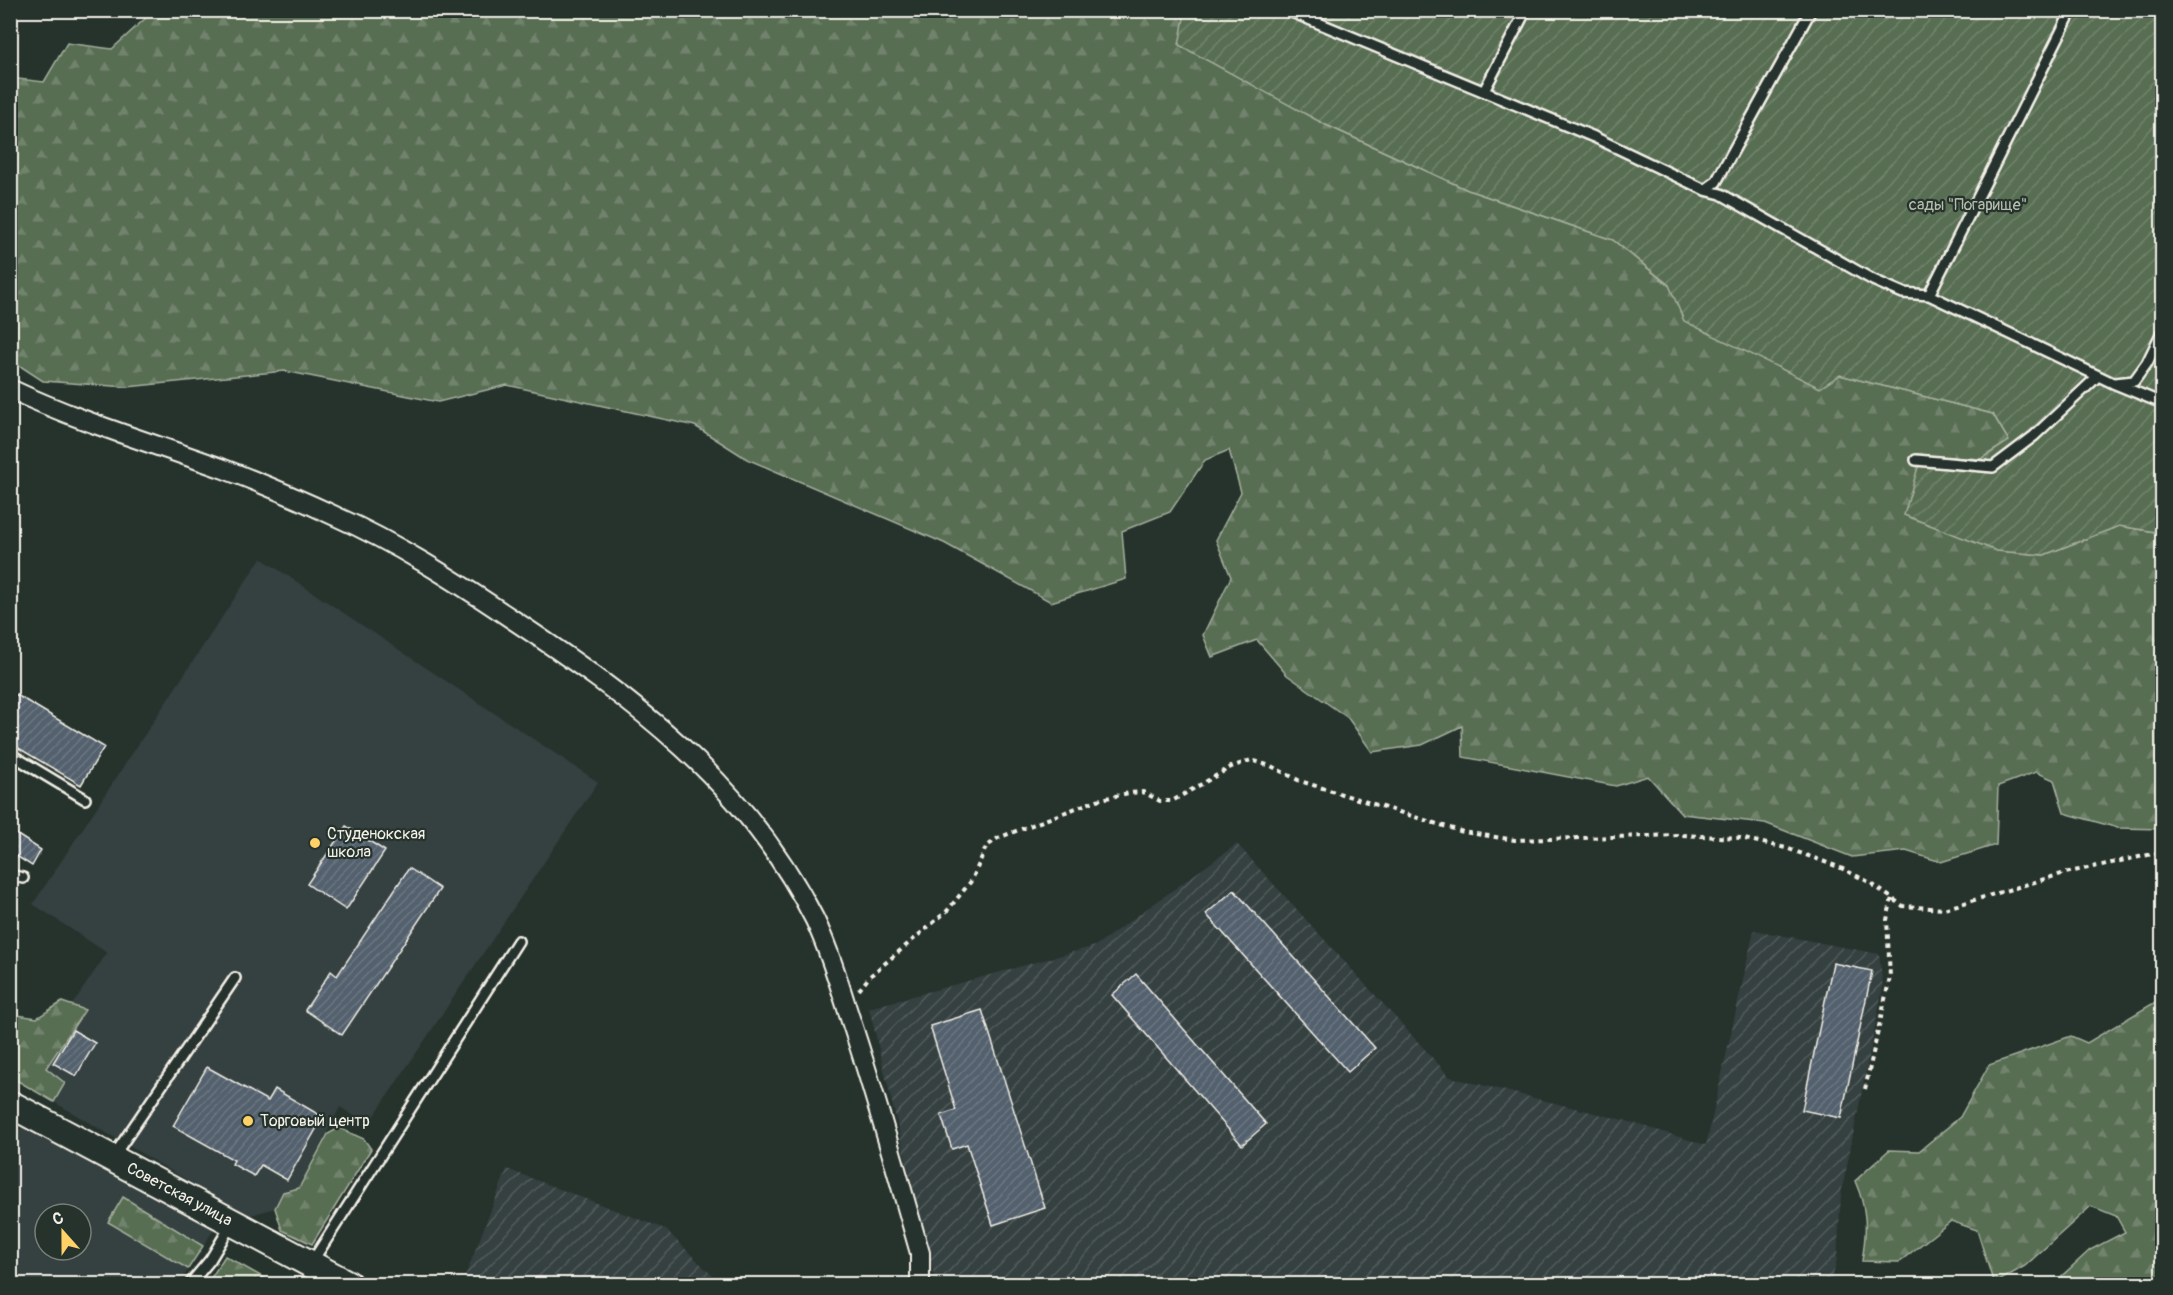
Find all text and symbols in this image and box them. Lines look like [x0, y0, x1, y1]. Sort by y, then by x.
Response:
park label: сады "Погарище" [1909, 195, 2027, 215]
place label: Студенокская школа [327, 824, 425, 862]
marker: Студенокская школа [308, 836, 322, 850]
place label: Торговый центр [260, 1111, 370, 1131]
marker: Торговый центр [241, 1114, 255, 1128]
street label: Советская улица [123, 1158, 236, 1231]
north arrow [33, 1202, 93, 1262]
text: С [50, 1208, 66, 1230]

